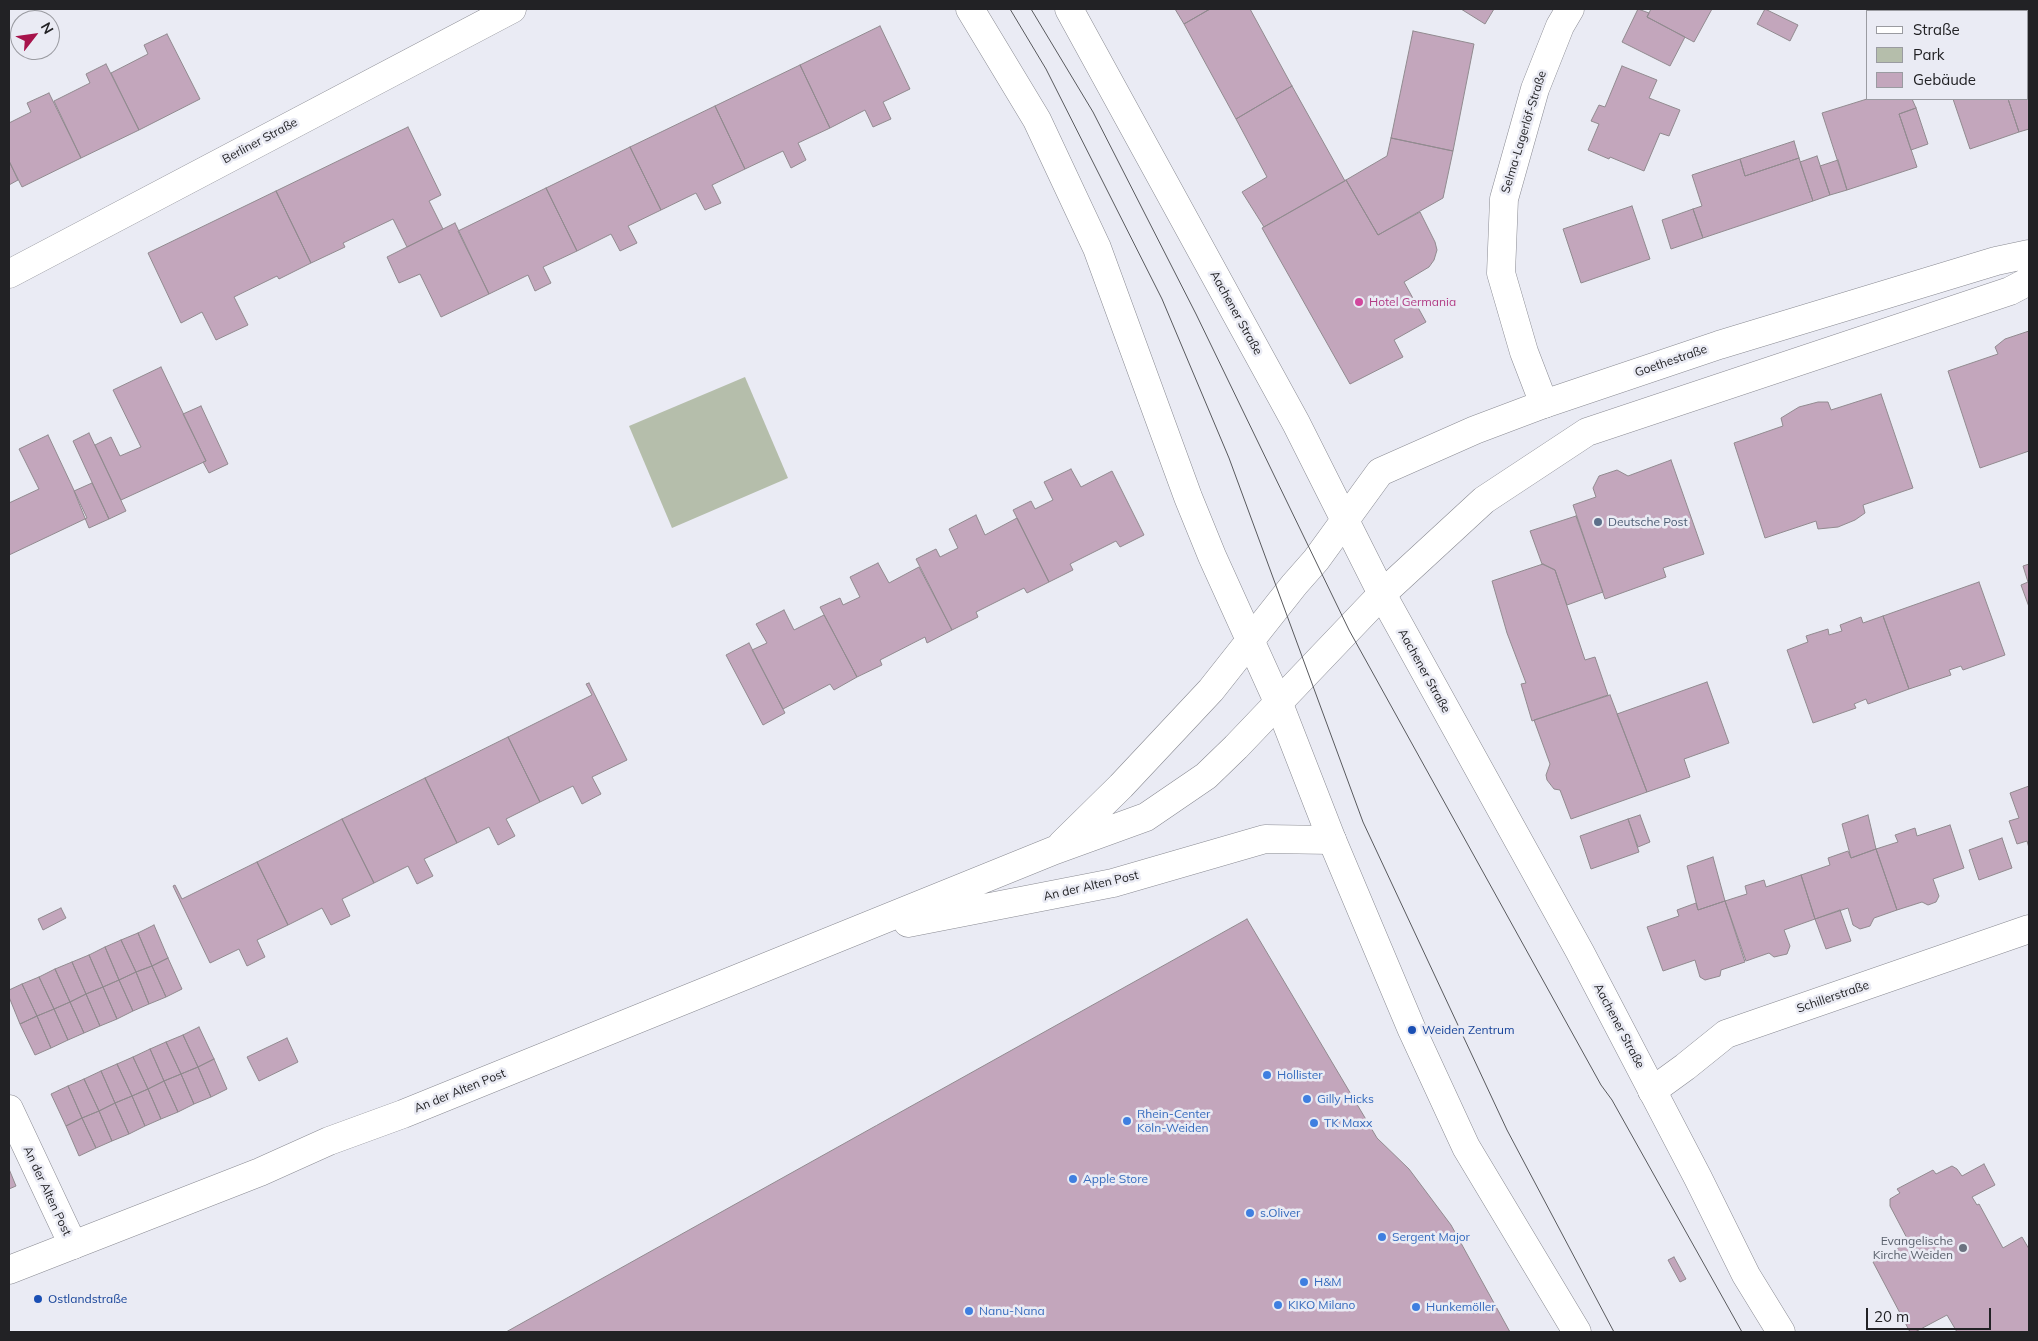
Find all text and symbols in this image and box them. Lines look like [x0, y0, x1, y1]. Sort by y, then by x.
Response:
north arrow [10, 10, 60, 60]
legend [1866, 10, 2028, 100]
text: N [37, 19, 58, 37]
text: Straße [1913, 20, 1960, 39]
text: Park [1913, 45, 1945, 64]
street label: Selma-Lagerlöf-Straße [1498, 69, 1550, 195]
text: Gebäude [1913, 70, 1976, 89]
street label: Berliner Straße [220, 115, 300, 167]
street label: Aachener Straße [1207, 268, 1265, 358]
place label: Hotel Germania [1369, 295, 1456, 309]
marker: Hotel Germania [1353, 296, 1365, 308]
street label: Goethestraße [1633, 342, 1709, 380]
place label: Deutsche Post [1608, 515, 1688, 529]
marker: Deutsche Post [1592, 516, 1604, 528]
street label: Aachener Straße [1395, 626, 1453, 716]
street label: An der Alten Post [1042, 868, 1140, 904]
street label: Schillerstraße [1795, 978, 1871, 1016]
street label: Aachener Straße [1591, 981, 1647, 1071]
place label: Weiden Zentrum [1422, 1023, 1514, 1037]
marker: Weiden Zentrum [1406, 1024, 1418, 1036]
street label: An der Alten Post [412, 1066, 508, 1116]
place label: Hollister [1277, 1068, 1323, 1082]
marker: Hollister [1261, 1069, 1273, 1081]
place label: Gilly Hicks [1317, 1092, 1374, 1106]
marker: Gilly Hicks [1301, 1093, 1313, 1105]
place label: Rhein-Center Köln-Weiden [1137, 1107, 1210, 1135]
marker: Rhein-Center Köln-Weiden [1121, 1115, 1133, 1127]
place label: TK Maxx [1324, 1116, 1372, 1130]
marker: TK Maxx [1308, 1117, 1320, 1129]
street label: An der Alten Post [20, 1144, 74, 1238]
place label: Apple Store [1083, 1172, 1148, 1186]
marker: Apple Store [1067, 1173, 1079, 1185]
place label: s.Oliver [1260, 1206, 1300, 1220]
marker: s.Oliver [1244, 1207, 1256, 1219]
place label: Sergent Major [1392, 1230, 1470, 1244]
marker: Sergent Major [1376, 1231, 1388, 1243]
place label: Evangelische Kirche Weiden [1873, 1234, 1953, 1262]
marker: Evangelische Kirche Weiden [1957, 1242, 1969, 1254]
place label: H&M [1314, 1275, 1342, 1289]
marker: H&M [1298, 1276, 1310, 1288]
place label: Ostlandstraße [48, 1292, 127, 1306]
marker: Ostlandstraße [32, 1293, 44, 1305]
place label: KIKO Milano [1288, 1298, 1355, 1312]
scale bar [1868, 1298, 1993, 1330]
marker: KIKO Milano [1272, 1299, 1284, 1311]
place label: Hunkemöller [1426, 1300, 1496, 1314]
marker: Hunkemöller [1410, 1301, 1422, 1313]
place label: Nanu-Nana [979, 1304, 1045, 1318]
marker: Nanu-Nana [963, 1305, 975, 1317]
text: 20 m [1874, 1307, 1909, 1326]

